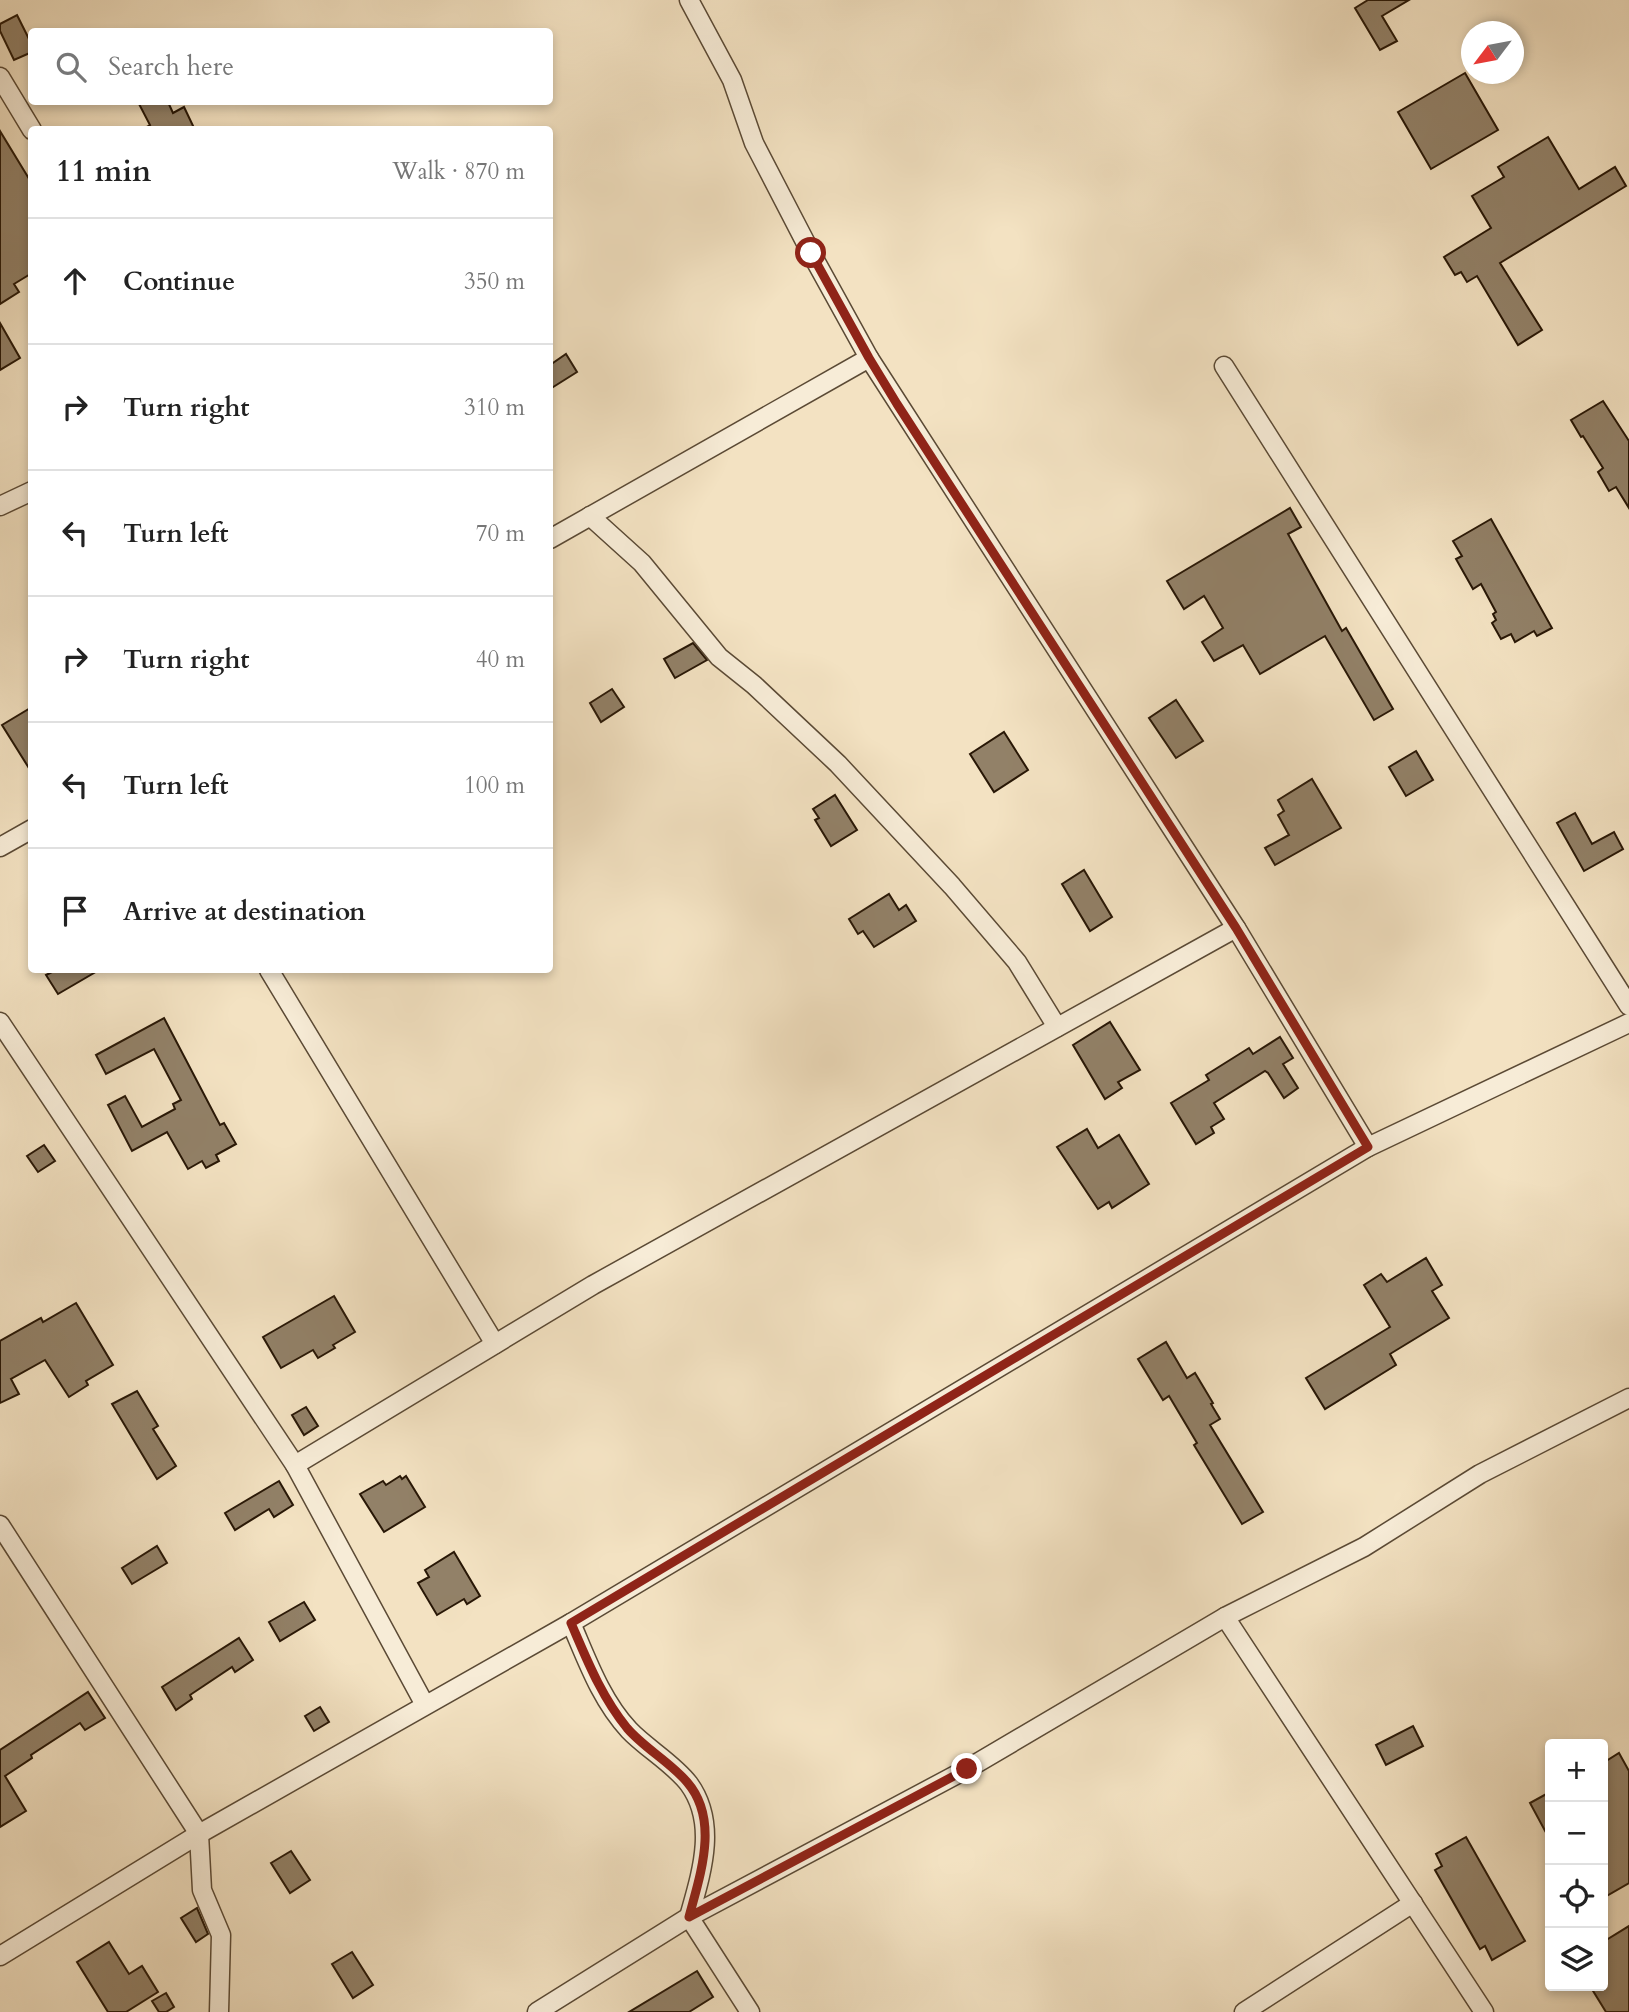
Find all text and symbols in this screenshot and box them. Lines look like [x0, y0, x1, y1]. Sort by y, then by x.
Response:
north arrow [1461, 21, 1524, 84]
search box [28, 28, 553, 105]
icon: search [52, 48, 90, 86]
text: Search here [108, 49, 234, 84]
text: 11 min [56, 151, 151, 192]
text: Walk · 870 m [392, 156, 525, 187]
route start [795, 237, 826, 268]
icon: ahead [56, 262, 94, 300]
text: Continue [123, 264, 235, 299]
text: 350 m [464, 266, 525, 297]
icon: right [56, 388, 94, 426]
text: Turn right [123, 390, 250, 425]
text: 310 m [464, 392, 525, 423]
icon: left [56, 514, 94, 552]
text: Turn left [123, 516, 228, 551]
text: 70 m [476, 518, 525, 549]
icon: right [56, 640, 94, 678]
text: Turn right [123, 642, 250, 677]
text: 40 m [476, 644, 525, 675]
icon: left [56, 766, 94, 804]
text: Turn left [123, 768, 228, 803]
text: 100 m [464, 770, 525, 801]
icon: arrive [56, 892, 94, 930]
text: Arrive at destination [123, 894, 366, 929]
map controls [1545, 1739, 1608, 1991]
button: + [1545, 1739, 1608, 1802]
route end [951, 1753, 982, 1784]
button: − [1545, 1802, 1608, 1865]
button: locate [1545, 1865, 1608, 1928]
button: layers [1545, 1928, 1608, 1991]

